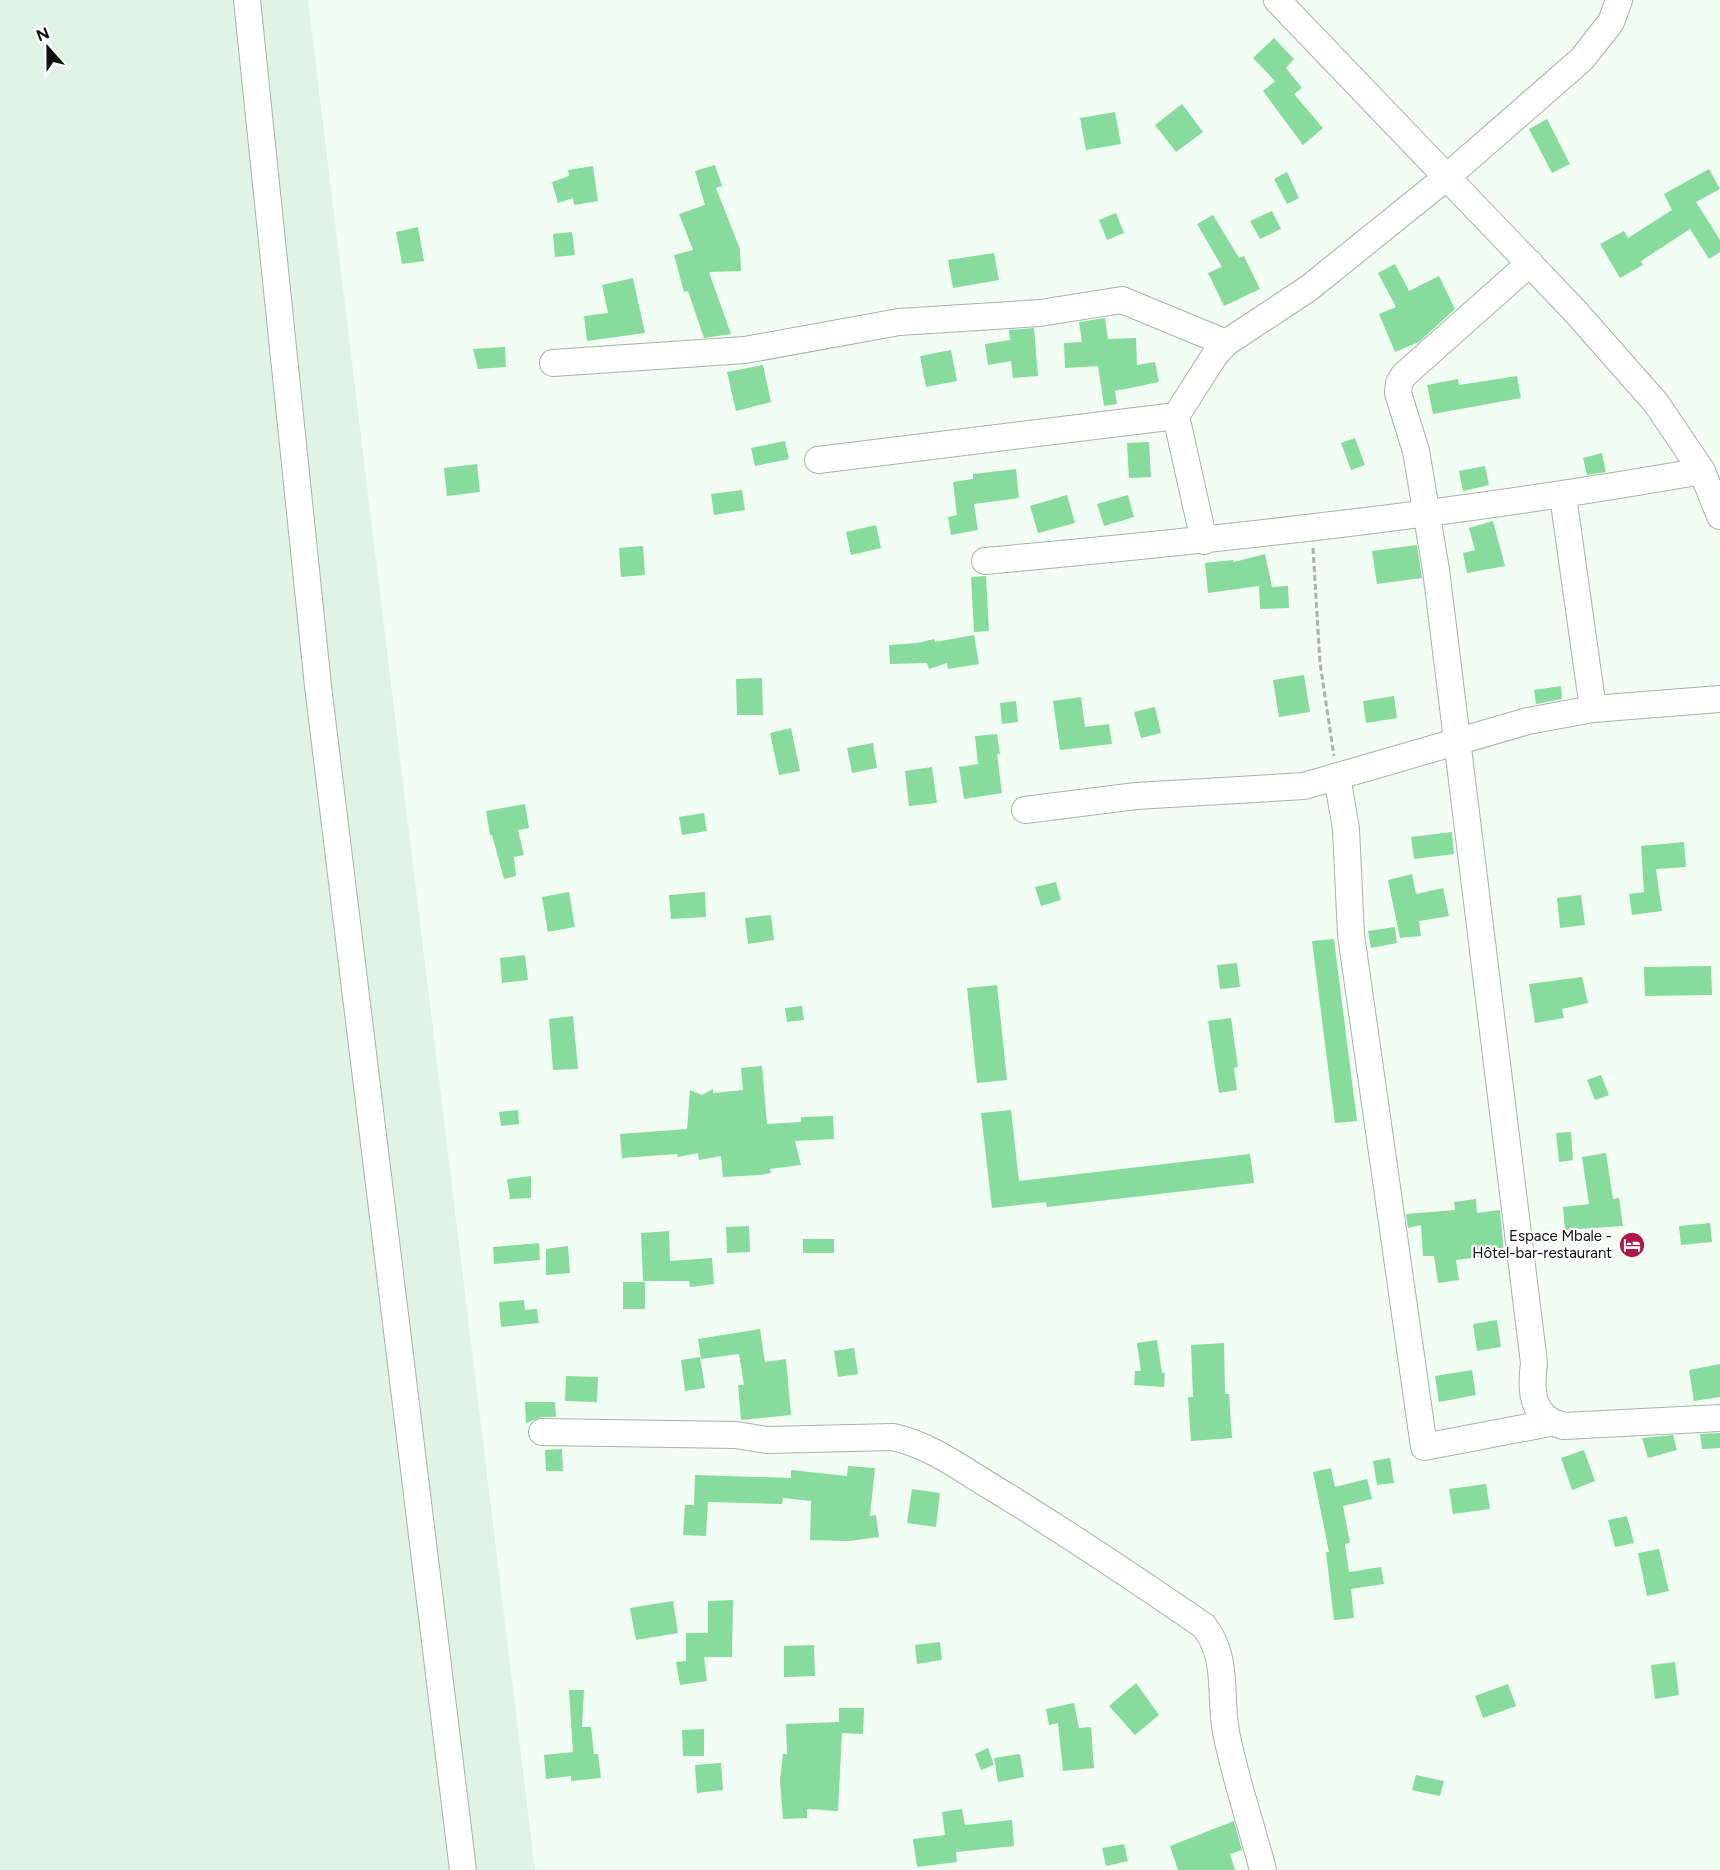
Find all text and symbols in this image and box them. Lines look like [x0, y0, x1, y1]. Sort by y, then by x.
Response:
north arrow [18, 18, 78, 78]
text: N [34, 23, 52, 46]
place label: Espace Mbale - Hôtel-bar-restaurant [1472, 1227, 1612, 1262]
hotel icon: Espace Mbale - Hôtel-bar-restaurant [1617, 1230, 1647, 1260]

